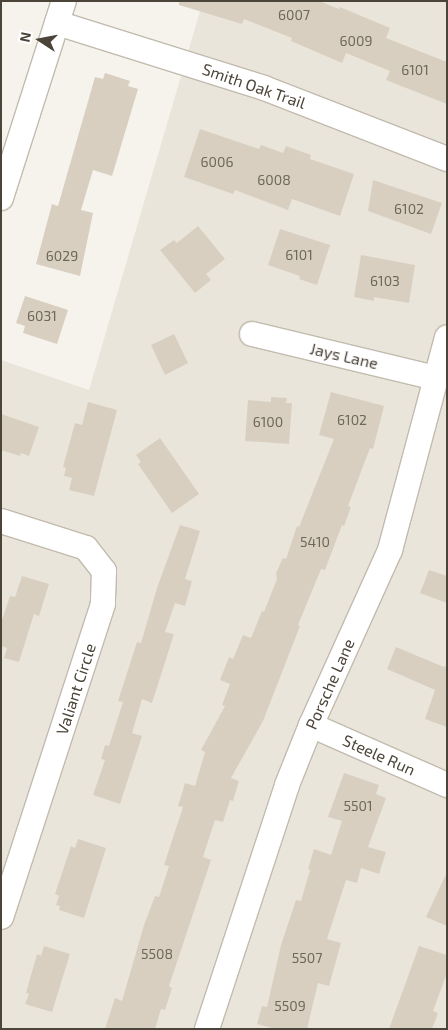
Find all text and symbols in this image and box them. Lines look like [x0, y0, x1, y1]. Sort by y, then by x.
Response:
house number: 6007 [278, 7, 310, 23]
north arrow [15, 15, 65, 65]
text: N [15, 30, 34, 44]
house number: 6009 [340, 33, 372, 49]
street label: Smith Oak Trail [199, 59, 309, 113]
house number: 6101 [401, 62, 429, 78]
house number: 6006 [201, 154, 233, 170]
house number: 6008 [257, 172, 291, 188]
house number: 6102 [394, 201, 424, 217]
house number: 6101 [285, 247, 313, 263]
house number: 6029 [46, 248, 78, 264]
house number: 6103 [370, 273, 400, 289]
house number: 6031 [27, 308, 57, 324]
street label: Jays Lane [308, 339, 380, 373]
house number: 6102 [337, 412, 367, 428]
house number: 6100 [253, 414, 283, 430]
house number: 5410 [300, 534, 330, 550]
street label: Porsche Lane [301, 636, 359, 732]
street label: Valiant Circle [52, 641, 100, 737]
street label: Steele Run [340, 730, 418, 780]
house number: 5501 [343, 798, 373, 814]
house number: 5508 [141, 946, 173, 962]
house number: 5507 [292, 950, 322, 966]
house number: 5509 [274, 998, 306, 1014]

